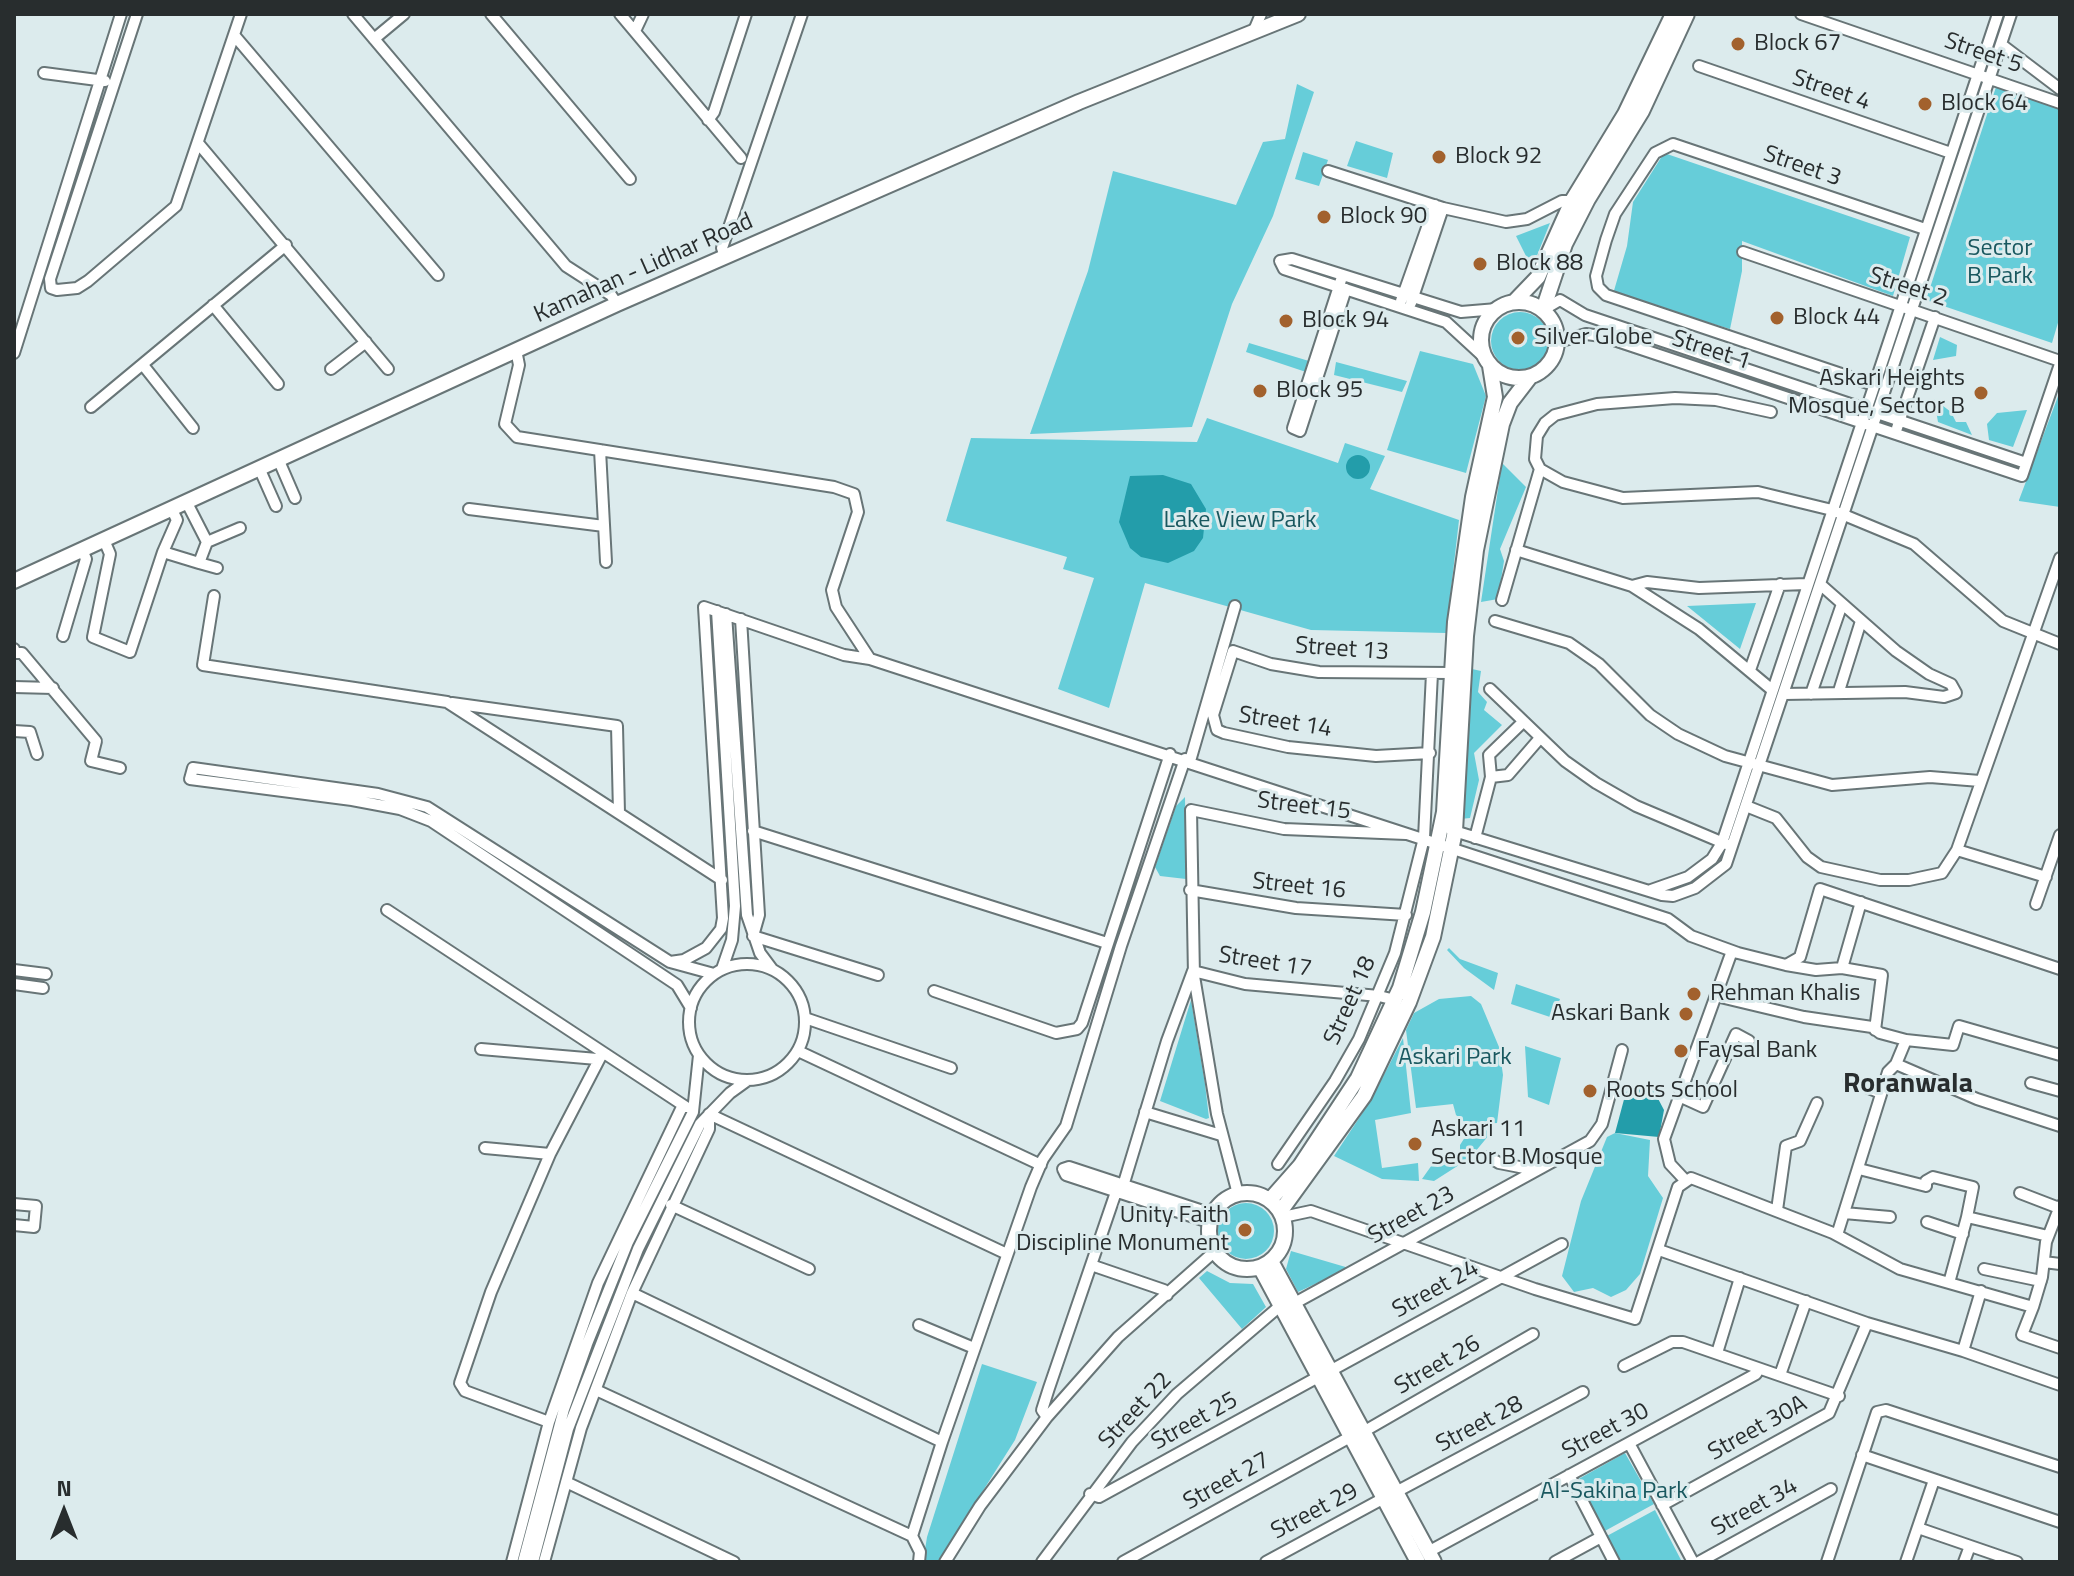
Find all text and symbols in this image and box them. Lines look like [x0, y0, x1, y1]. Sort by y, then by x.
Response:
street label: Street 5 [1940, 27, 2026, 81]
place label: Block 67 [1754, 30, 1841, 58]
marker: Block 67 [1729, 35, 1747, 53]
street label: Street 4 [1788, 64, 1874, 118]
place label: Block 64 [1941, 90, 2028, 118]
marker: Block 64 [1916, 95, 1934, 113]
street label: Street 3 [1759, 140, 1845, 194]
place label: Block 92 [1455, 143, 1542, 171]
marker: Block 92 [1430, 148, 1448, 166]
place label: Block 90 [1340, 203, 1427, 231]
street label: Kamahan - Lidhar Road [530, 208, 758, 330]
marker: Block 90 [1315, 208, 1333, 226]
park label: Sector B Park [1967, 235, 2033, 291]
place label: Block 88 [1496, 250, 1583, 278]
marker: Block 88 [1471, 255, 1489, 273]
street label: Street 2 [1865, 262, 1951, 314]
place label: Block 44 [1793, 304, 1880, 332]
place label: Block 94 [1302, 307, 1389, 335]
marker: Block 44 [1768, 309, 1786, 327]
marker: Block 94 [1277, 312, 1295, 330]
place label: Silver Globe [1534, 324, 1653, 352]
street label: Street 1 [1668, 325, 1754, 377]
marker: Silver Globe [1509, 329, 1527, 347]
place label: Askari Heights Mosque, Sector B [1788, 365, 1965, 421]
place label: Block 95 [1276, 377, 1363, 405]
marker: Block 95 [1251, 382, 1269, 400]
marker: Askari Heights Mosque, Sector B [1972, 384, 1990, 402]
park label: Lake View Park [1164, 507, 1316, 535]
street label: Street 13 [1294, 632, 1390, 668]
street label: Street 14 [1236, 701, 1334, 745]
street label: Street 15 [1256, 787, 1352, 827]
street label: Street 16 [1251, 868, 1347, 906]
street label: Street 17 [1216, 941, 1314, 985]
street label: Street 18 [1319, 952, 1383, 1050]
place label: Rehman Khalis [1710, 980, 1860, 1008]
marker: Rehman Khalis [1685, 985, 1703, 1003]
place label: Askari Bank [1551, 1000, 1670, 1028]
marker: Askari Bank [1677, 1005, 1695, 1023]
place label: Faysal Bank [1697, 1037, 1817, 1065]
marker: Faysal Bank [1672, 1042, 1690, 1060]
park label: Askari Park [1398, 1044, 1512, 1072]
district label: Roranwala [1843, 1068, 1973, 1102]
place label: Roots School [1606, 1077, 1738, 1105]
marker: Roots School [1581, 1082, 1599, 1100]
place label: Askari 11 Sector B Mosque [1431, 1116, 1603, 1172]
marker: Askari 11 Sector B Mosque [1406, 1135, 1424, 1153]
street label: Street 23 [1364, 1181, 1460, 1251]
place label: Unity Faith Discipline Monument [1016, 1202, 1229, 1258]
marker: Unity Faith Discipline Monument [1236, 1221, 1254, 1239]
street label: Street 24 [1388, 1255, 1484, 1325]
street label: Street 26 [1390, 1330, 1486, 1402]
street label: Street 22 [1093, 1367, 1179, 1455]
street label: Street 25 [1147, 1387, 1243, 1457]
street label: Street 28 [1432, 1390, 1528, 1460]
street label: Street 30A [1704, 1390, 1812, 1468]
street label: Street 30 [1558, 1397, 1654, 1467]
street label: Street 27 [1179, 1447, 1275, 1517]
text: N [56, 1471, 72, 1505]
north arrow [24, 1472, 104, 1552]
street label: Street 34 [1707, 1473, 1803, 1543]
street label: Street 29 [1267, 1477, 1363, 1547]
park label: Al-Sakina Park [1540, 1478, 1688, 1506]

